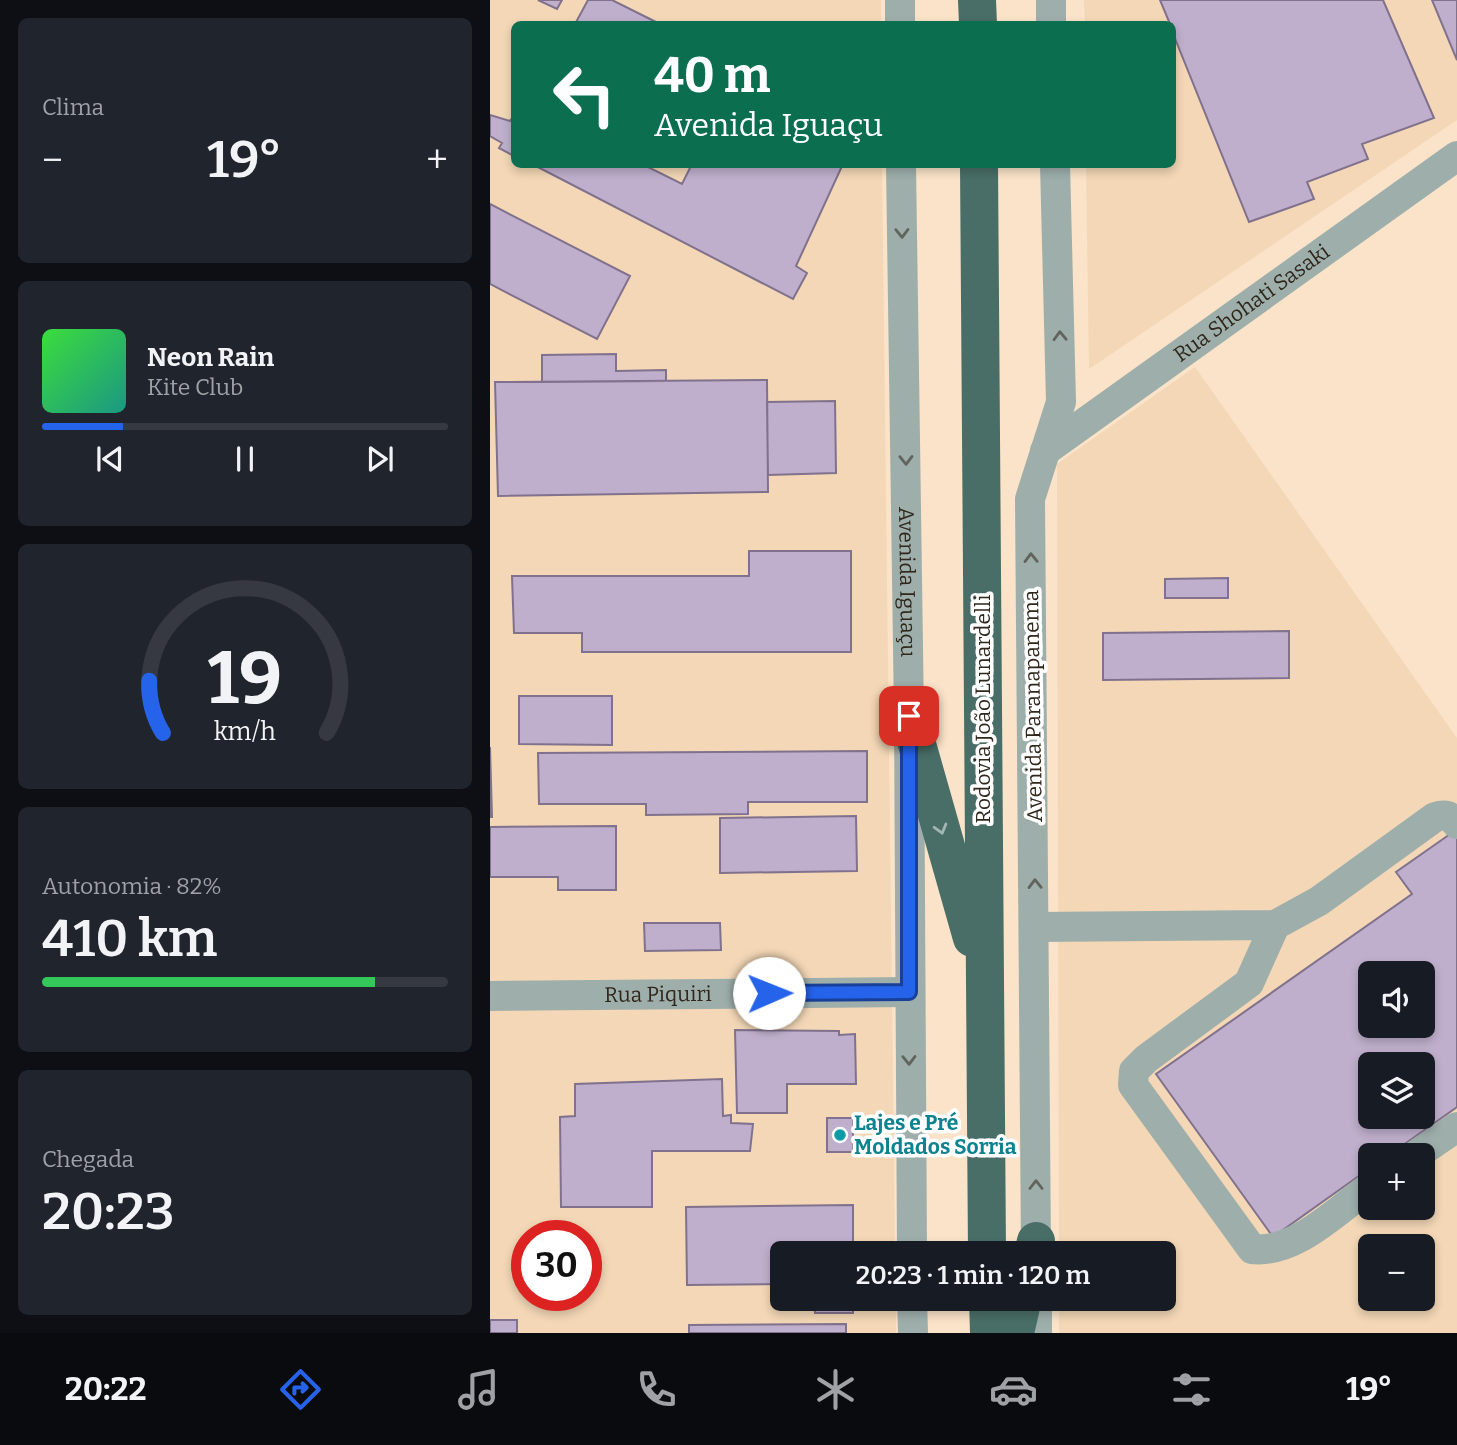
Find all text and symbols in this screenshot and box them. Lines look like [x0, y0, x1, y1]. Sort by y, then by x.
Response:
text: 40 m [654, 46, 771, 105]
icon: left [539, 49, 630, 140]
text: Clima [42, 93, 104, 121]
text: Avenida Iguaçu [654, 106, 883, 144]
text: 19° [207, 128, 282, 191]
text: − [42, 137, 63, 183]
text: + [426, 137, 448, 183]
one-way arrow [895, 227, 910, 238]
street label: Rua Shohati Sasaki [1169, 239, 1335, 368]
one-way arrow [1052, 330, 1067, 341]
text: Neon Rain [147, 342, 274, 373]
text: Kite Club [147, 373, 243, 401]
icon: previous [91, 440, 129, 478]
icon: pause [226, 440, 264, 478]
icon: next [361, 440, 399, 478]
one-way arrow [898, 455, 913, 466]
street label: Avenida Iguaçu [893, 507, 921, 657]
one-way arrow [1023, 553, 1039, 563]
street label: Avenida Paranapanema [1018, 589, 1048, 822]
street label: Rodovia João Lunardelli [970, 595, 996, 823]
text: 19 [208, 635, 282, 722]
pin [879, 686, 939, 746]
icon: arrive [890, 697, 928, 735]
text: km/h [214, 716, 276, 746]
one-way arrow [933, 822, 947, 834]
text: Autonomia · 82% [42, 872, 222, 900]
one-way arrow [1027, 878, 1043, 889]
text: 410 km [42, 907, 217, 970]
position arrow [732, 956, 806, 1030]
map controls [1358, 961, 1435, 1311]
button: sound [1358, 961, 1435, 1038]
street label: Rua Piquiri [604, 981, 712, 1008]
button: layers [1358, 1052, 1435, 1129]
one-way arrow [902, 1055, 917, 1066]
place label: Lajes e Pré Moldados Sorria [854, 1110, 1017, 1160]
marker: Lajes e Pré Moldados Sorria [832, 1127, 848, 1143]
button: + [1358, 1143, 1435, 1220]
text: Chegada [42, 1145, 134, 1173]
one-way arrow [1028, 1179, 1044, 1190]
text: 20:23 [42, 1180, 175, 1243]
speed limit sign: 30 [511, 1220, 602, 1311]
button: − [1358, 1234, 1435, 1311]
text: 20:23 · 1 min · 120 m [856, 1260, 1090, 1291]
icon: directions [276, 1365, 325, 1414]
icon: music [454, 1365, 503, 1414]
icon: phone [632, 1365, 681, 1414]
icon: climate [811, 1365, 860, 1414]
icon: car [989, 1365, 1038, 1414]
icon: filters [1167, 1365, 1216, 1414]
text: 20:22 [65, 1370, 146, 1408]
text: 19° [1346, 1370, 1392, 1408]

